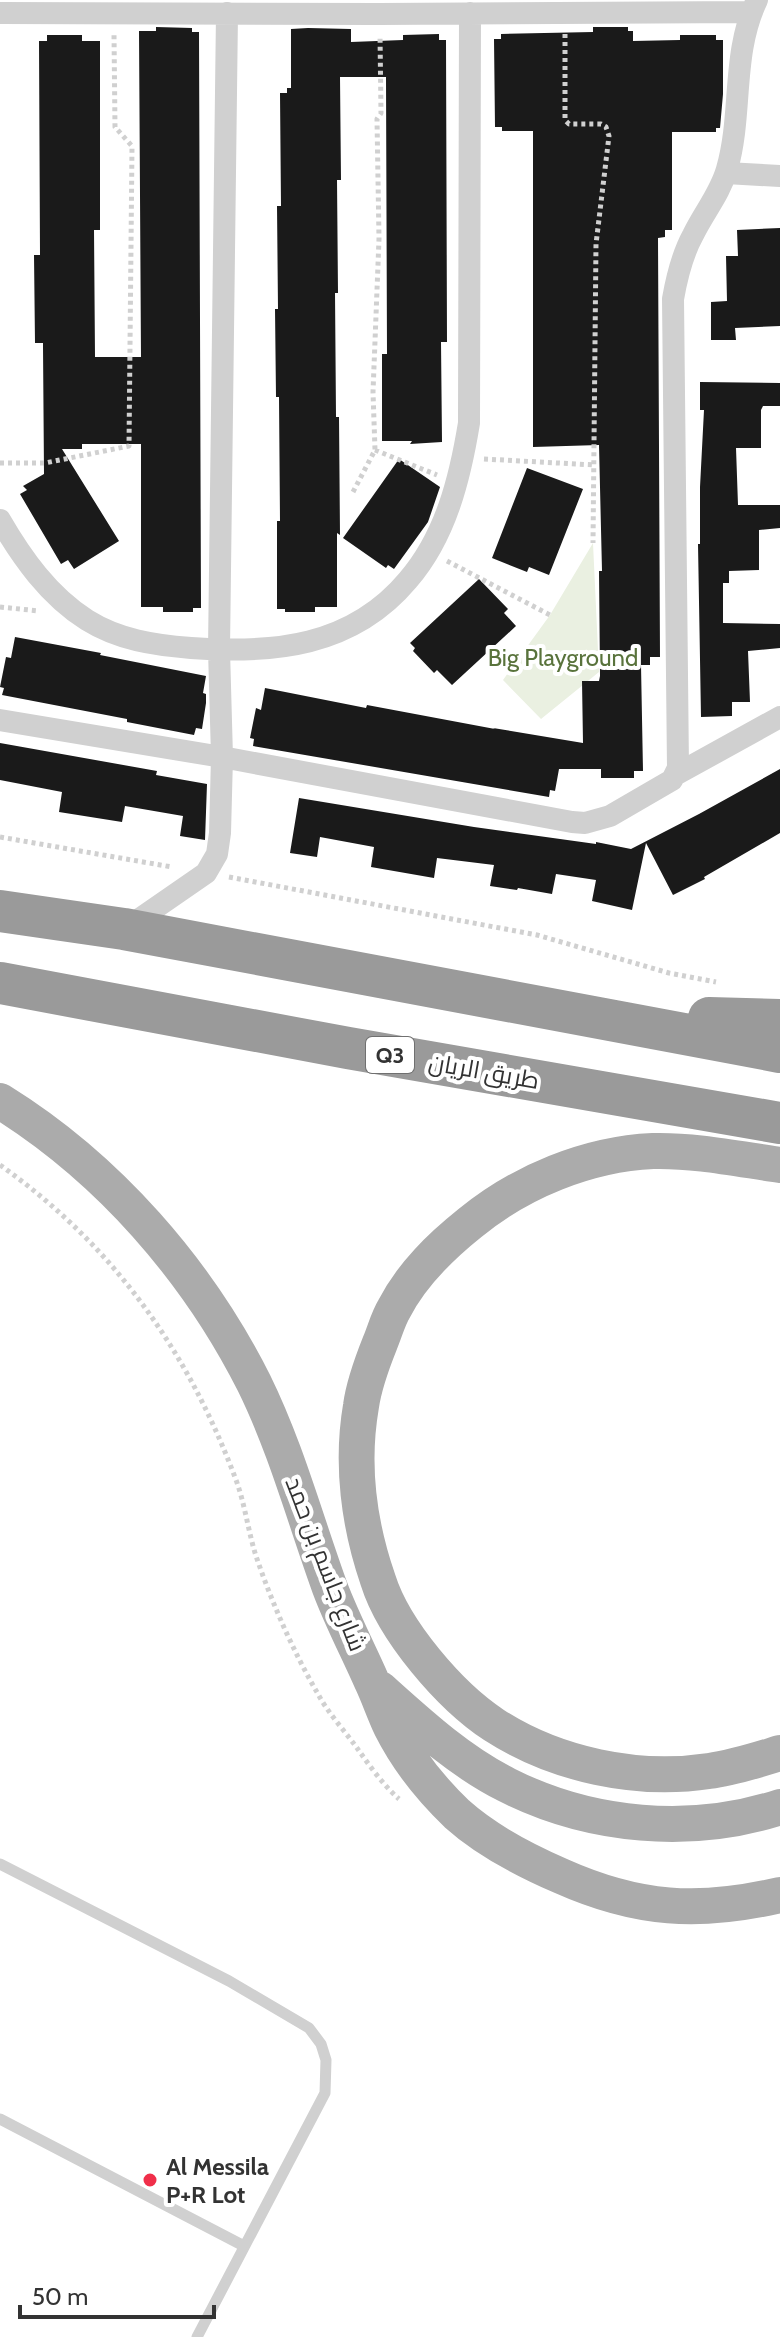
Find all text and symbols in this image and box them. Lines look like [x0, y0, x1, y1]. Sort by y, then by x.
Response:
park label: Big Playground [488, 643, 638, 672]
road number: Q3 [366, 1037, 414, 1073]
street label: طريق الريان [426, 1047, 542, 1096]
street label: شارع جاسم بن حمد [278, 1473, 373, 1656]
place label: Al Messila P+R Lot [166, 2152, 269, 2209]
marker: Al Messila P+R Lot [141, 2171, 159, 2189]
scale bar [20, 2269, 214, 2319]
text: 50 m [32, 2282, 88, 2311]

